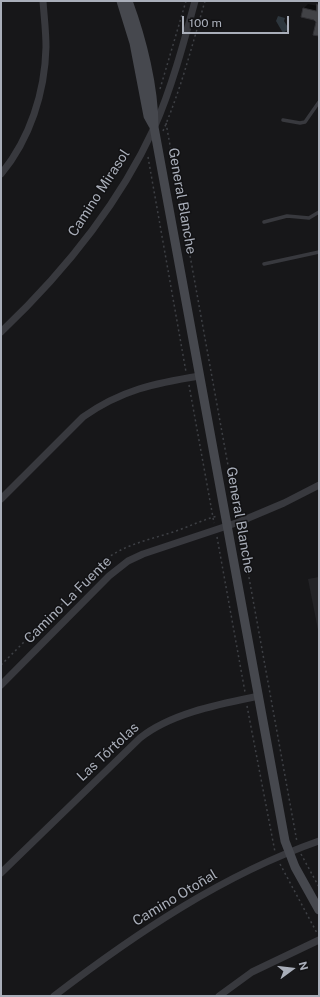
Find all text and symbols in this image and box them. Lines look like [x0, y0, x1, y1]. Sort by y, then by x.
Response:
scale bar [184, 8, 291, 34]
text: 100 m [189, 16, 222, 30]
street label: Camino Mirasol [65, 146, 133, 240]
street label: General Blanche [164, 147, 200, 255]
street label: General Blanche [222, 466, 258, 574]
street label: Camino La Fuente [21, 553, 115, 647]
street label: Las Tórtolas [74, 719, 142, 785]
street label: Camino Otoñal [130, 866, 220, 930]
north arrow [272, 949, 312, 989]
text: N [297, 960, 310, 972]

